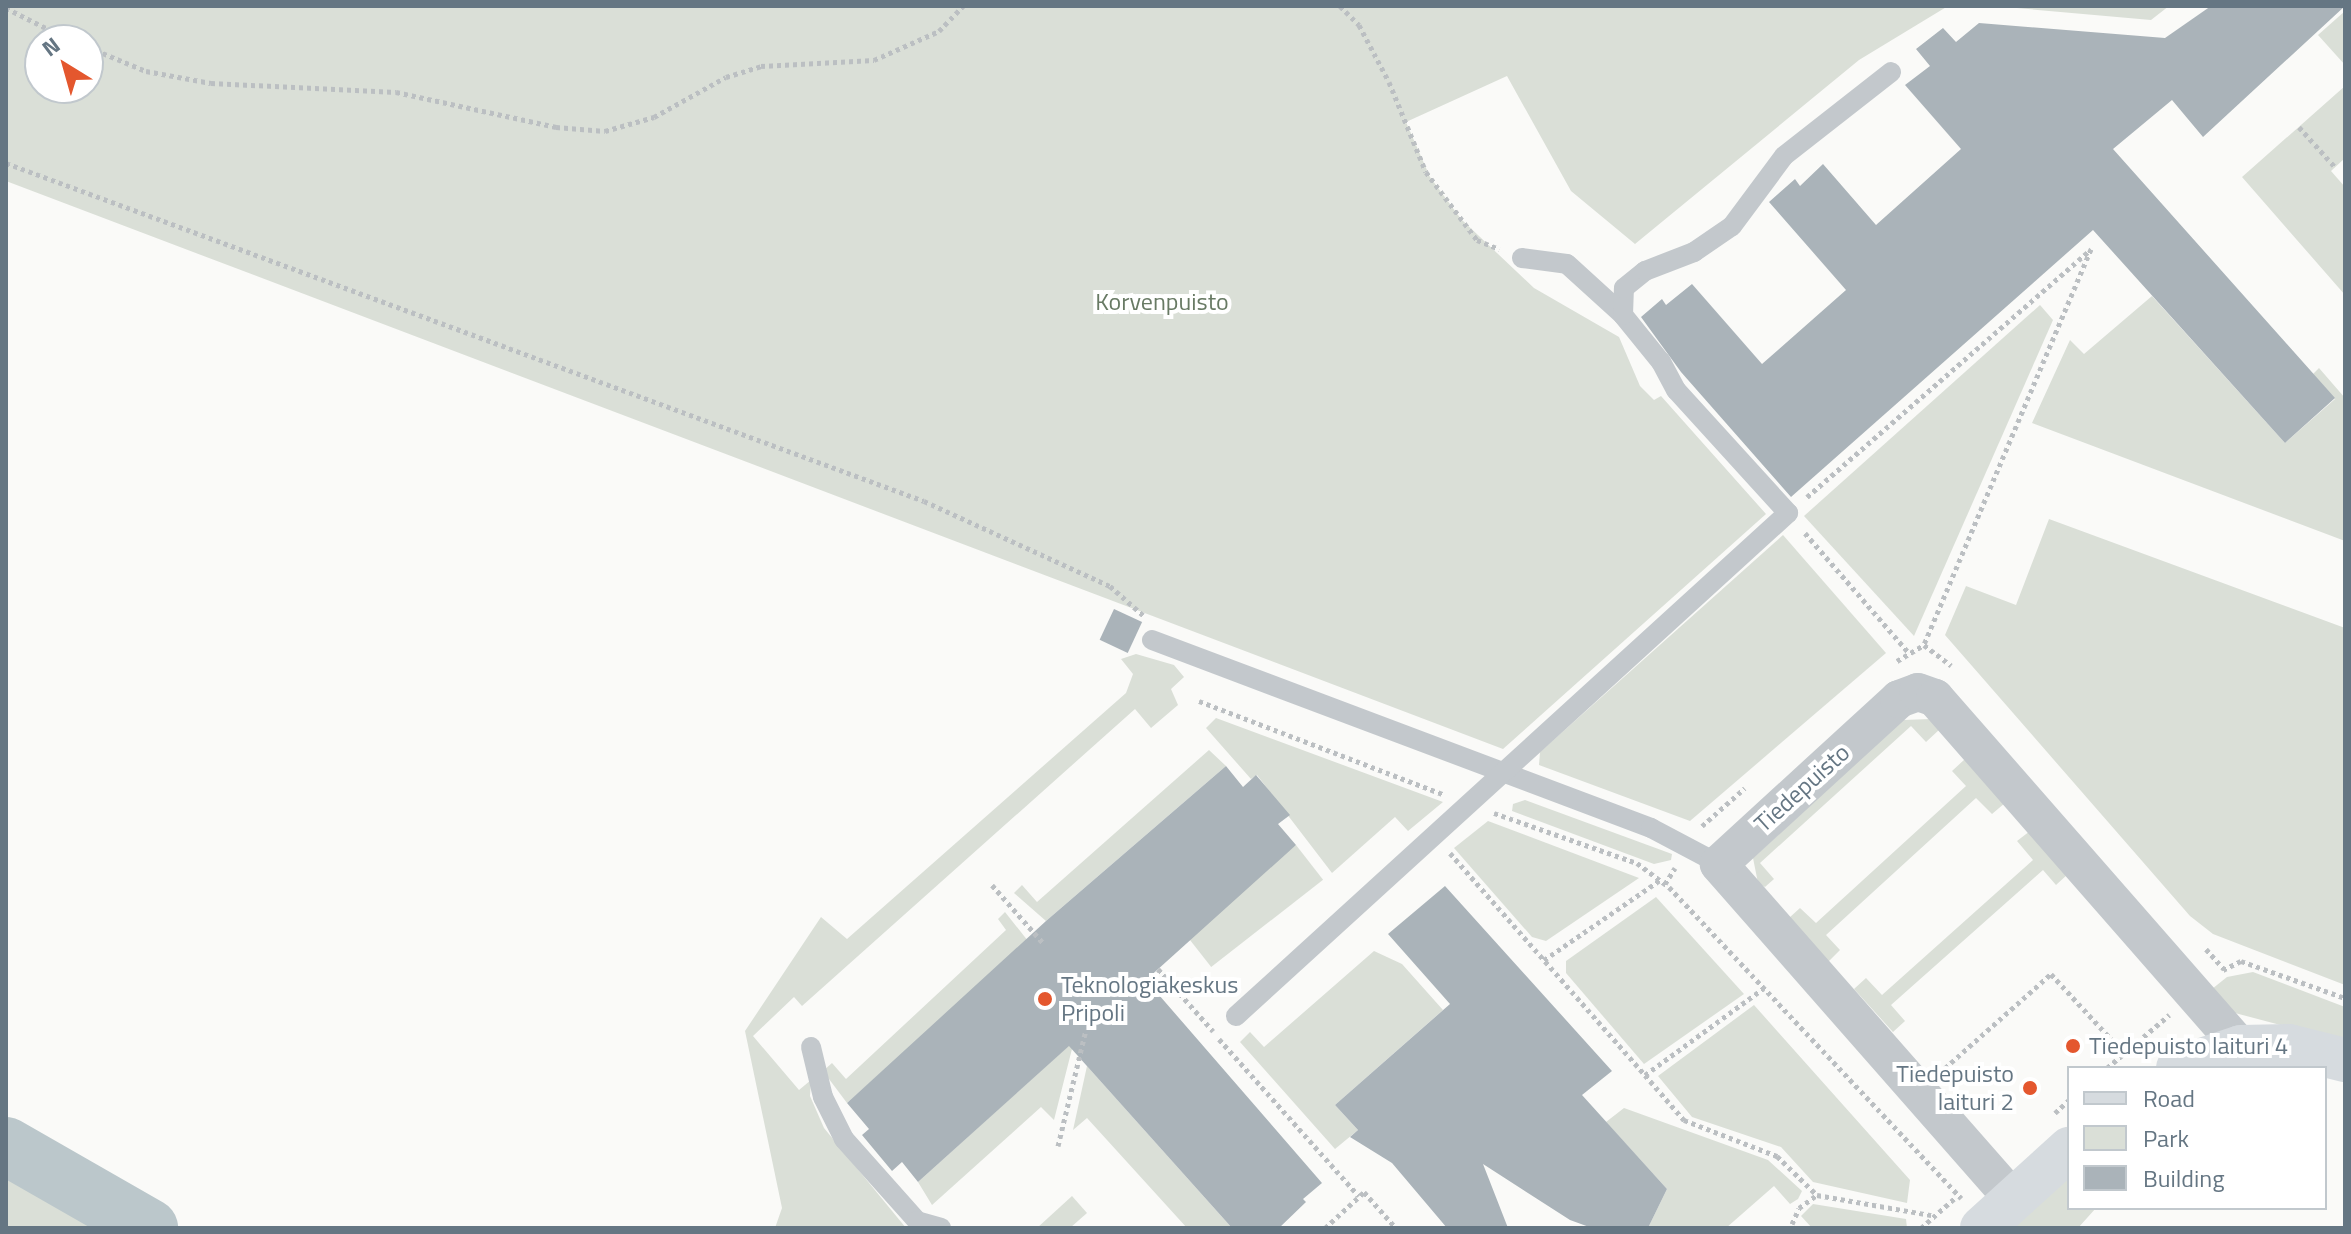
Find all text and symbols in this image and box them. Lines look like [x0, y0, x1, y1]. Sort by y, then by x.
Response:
north arrow [24, 24, 104, 104]
text: N [34, 28, 67, 65]
park label: Korvenpuisto [1095, 288, 1229, 316]
street label: Tiedepuisto [1749, 738, 1855, 838]
place label: Teknologiakeskus Pripoli [1061, 971, 1238, 1027]
marker: Teknologiakeskus Pripoli [1036, 990, 1054, 1008]
place label: Tiedepuisto laituri 4 [2089, 1032, 2288, 1060]
marker: Tiedepuisto laituri 4 [2064, 1037, 2082, 1055]
place label: Tiedepuisto laituri 2 [1896, 1060, 2014, 1116]
legend [2067, 1066, 2327, 1210]
marker: Tiedepuisto laituri 2 [2021, 1079, 2039, 1097]
text: Road [2143, 1080, 2195, 1116]
text: Park [2143, 1120, 2189, 1156]
text: Building [2143, 1160, 2225, 1196]

